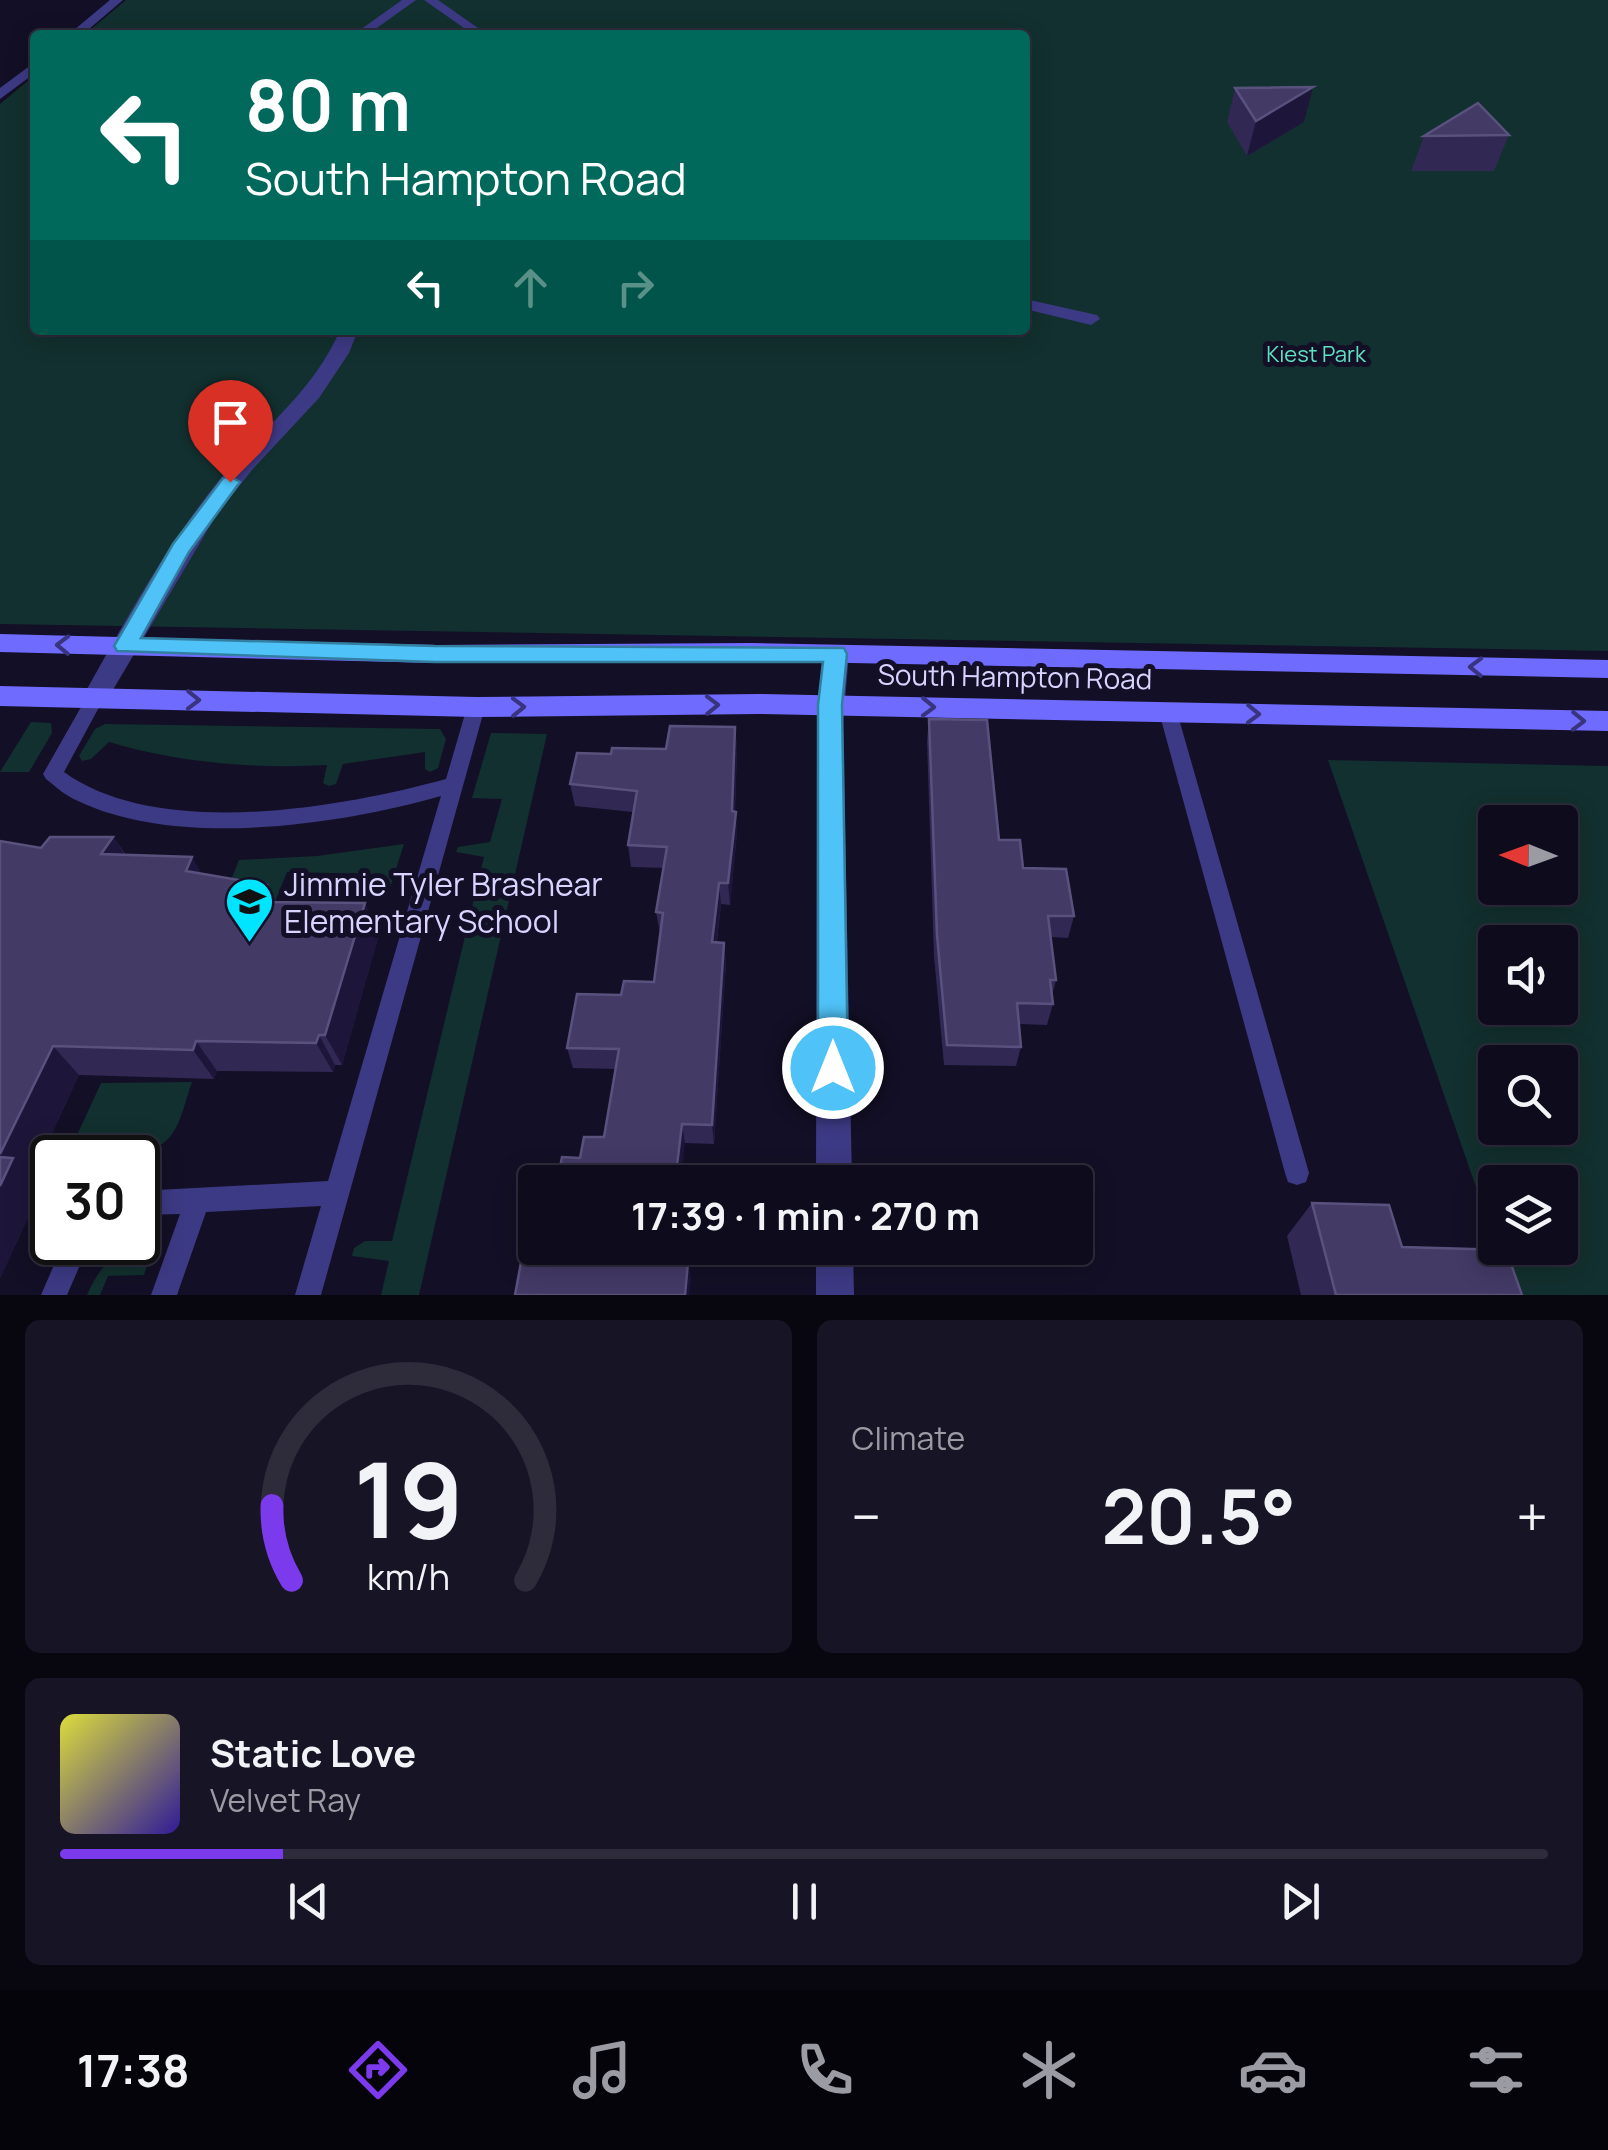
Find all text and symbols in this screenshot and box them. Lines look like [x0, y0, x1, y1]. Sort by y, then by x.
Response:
text: 80 m [245, 56, 411, 152]
icon: left [80, 70, 210, 200]
text: South Hampton Road [245, 147, 687, 209]
icon: left [398, 260, 453, 315]
icon: ahead [503, 260, 558, 315]
icon: right [608, 260, 663, 315]
park label: Kiest Park [1266, 339, 1367, 369]
pin [188, 380, 273, 483]
icon: arrive [203, 395, 258, 450]
one-way arrow [54, 634, 70, 655]
street label: South Hampton Road [877, 655, 1153, 697]
one-way arrow [1467, 656, 1483, 677]
one-way arrow [185, 690, 201, 711]
one-way arrow [704, 694, 720, 715]
one-way arrow [510, 696, 526, 718]
one-way arrow [920, 696, 936, 718]
one-way arrow [1245, 703, 1261, 724]
one-way arrow [1570, 710, 1586, 731]
north arrow [1478, 805, 1578, 905]
map controls [1478, 805, 1578, 1265]
place label: Jimmie Tyler Brashear Elementary School [284, 862, 603, 943]
school or university icon: Jimmie Tyler Brashear Elementary School [223, 876, 275, 944]
button: sound [1478, 925, 1578, 1025]
position arrow [781, 1016, 885, 1120]
button: search [1478, 1045, 1578, 1145]
speed limit sign: 30 [30, 1135, 160, 1265]
button: layers [1478, 1165, 1578, 1265]
text: 17:39 · 1 min · 270 m [631, 1189, 980, 1241]
text: Climate [852, 1416, 965, 1460]
text: 19 [353, 1427, 463, 1569]
text: 20.5° [1102, 1464, 1296, 1567]
text: − [852, 1478, 881, 1554]
text: + [1516, 1478, 1548, 1554]
text: km/h [367, 1552, 450, 1601]
text: Static Love [210, 1726, 416, 1778]
text: Velvet Ray [210, 1778, 361, 1822]
icon: previous [281, 1874, 336, 1929]
icon: pause [777, 1874, 832, 1929]
icon: next [1273, 1874, 1328, 1929]
icon: directions [343, 2035, 413, 2105]
icon: music [567, 2035, 637, 2105]
icon: phone [790, 2035, 860, 2105]
icon: climate [1014, 2035, 1084, 2105]
icon: car [1238, 2035, 1308, 2105]
icon: filters [1461, 2035, 1531, 2105]
text: 17:38 [77, 2039, 190, 2101]

